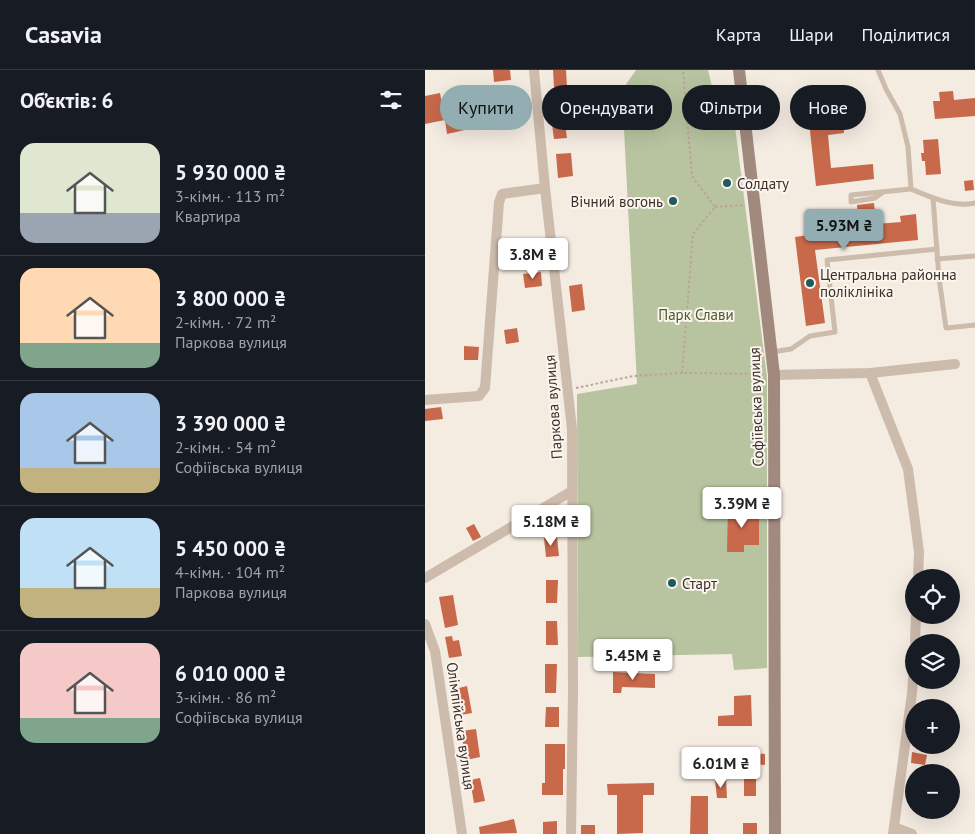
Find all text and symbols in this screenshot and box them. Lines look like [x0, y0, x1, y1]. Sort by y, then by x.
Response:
text: Casavia [25, 19, 102, 50]
text: Карта [716, 23, 761, 46]
text: Шари [789, 23, 833, 46]
text: Поділитися [861, 23, 950, 46]
chip: Купити [440, 85, 532, 130]
chip: Орендувати [542, 85, 672, 130]
chip: Фільтри [682, 85, 780, 130]
chip: Нове [790, 85, 866, 130]
icon: filters [377, 86, 405, 114]
text: Об’єктів: 6 [20, 87, 113, 114]
text: 5 930 000 ₴ [175, 159, 286, 186]
icon: home [60, 163, 120, 223]
place label: Солдату [737, 174, 789, 193]
marker: Солдату [721, 177, 733, 189]
text: 3-кімн. · 113 m² [175, 186, 285, 206]
place label: Вічний вогонь [570, 192, 663, 211]
marker: Вічний вогонь [667, 195, 679, 207]
text: Квартира [175, 206, 241, 226]
pin: 5.93M ₴ [798, 208, 890, 251]
text: 5.93M ₴ [815, 215, 873, 235]
pin: 3.8M ₴ [492, 238, 574, 280]
text: 3.8M ₴ [509, 244, 557, 264]
place label: Центральна районна поліклініка [820, 265, 957, 301]
marker: Центральна районна поліклініка [804, 277, 816, 289]
text: 3 800 000 ₴ [175, 285, 286, 312]
icon: home [60, 288, 120, 348]
park label: Парк Слави [658, 305, 734, 324]
text: 2-кімн. · 72 m² [175, 312, 276, 332]
text: Паркова вулиця [175, 332, 287, 352]
street label: Софіївська вулиця [744, 347, 768, 467]
street label: Паркова вулиця [540, 354, 566, 460]
text: 3 390 000 ₴ [175, 410, 286, 437]
icon: home [60, 413, 120, 473]
text: 2-кімн. · 54 m² [175, 437, 276, 457]
text: Софіївська вулиця [175, 457, 303, 477]
pin: 3.39M ₴ [696, 486, 788, 529]
text: 3.39M ₴ [713, 493, 771, 513]
pin: 5.18M ₴ [505, 504, 597, 547]
text: 5.18M ₴ [522, 511, 580, 531]
text: 5 450 000 ₴ [175, 535, 286, 562]
icon: home [60, 538, 120, 598]
text: 4-кімн. · 104 m² [175, 562, 285, 582]
map controls [905, 569, 960, 819]
button: locate [905, 569, 960, 624]
place label: Старт [682, 574, 717, 593]
marker: Старт [666, 577, 678, 589]
text: Паркова вулиця [175, 582, 287, 602]
button: layers [905, 634, 960, 689]
pin: 5.45M ₴ [587, 638, 679, 681]
text: 5.45M ₴ [604, 645, 662, 665]
text: 6 010 000 ₴ [175, 660, 286, 687]
street label: Олімпійська вулиця [443, 661, 479, 791]
icon: home [60, 663, 120, 723]
text: 3-кімн. · 86 m² [175, 687, 276, 707]
button: + [905, 699, 960, 754]
text: Софіївська вулиця [175, 707, 303, 727]
pin: 6.01M ₴ [675, 746, 767, 789]
text: 6.01M ₴ [692, 753, 750, 773]
button: − [905, 764, 960, 819]

